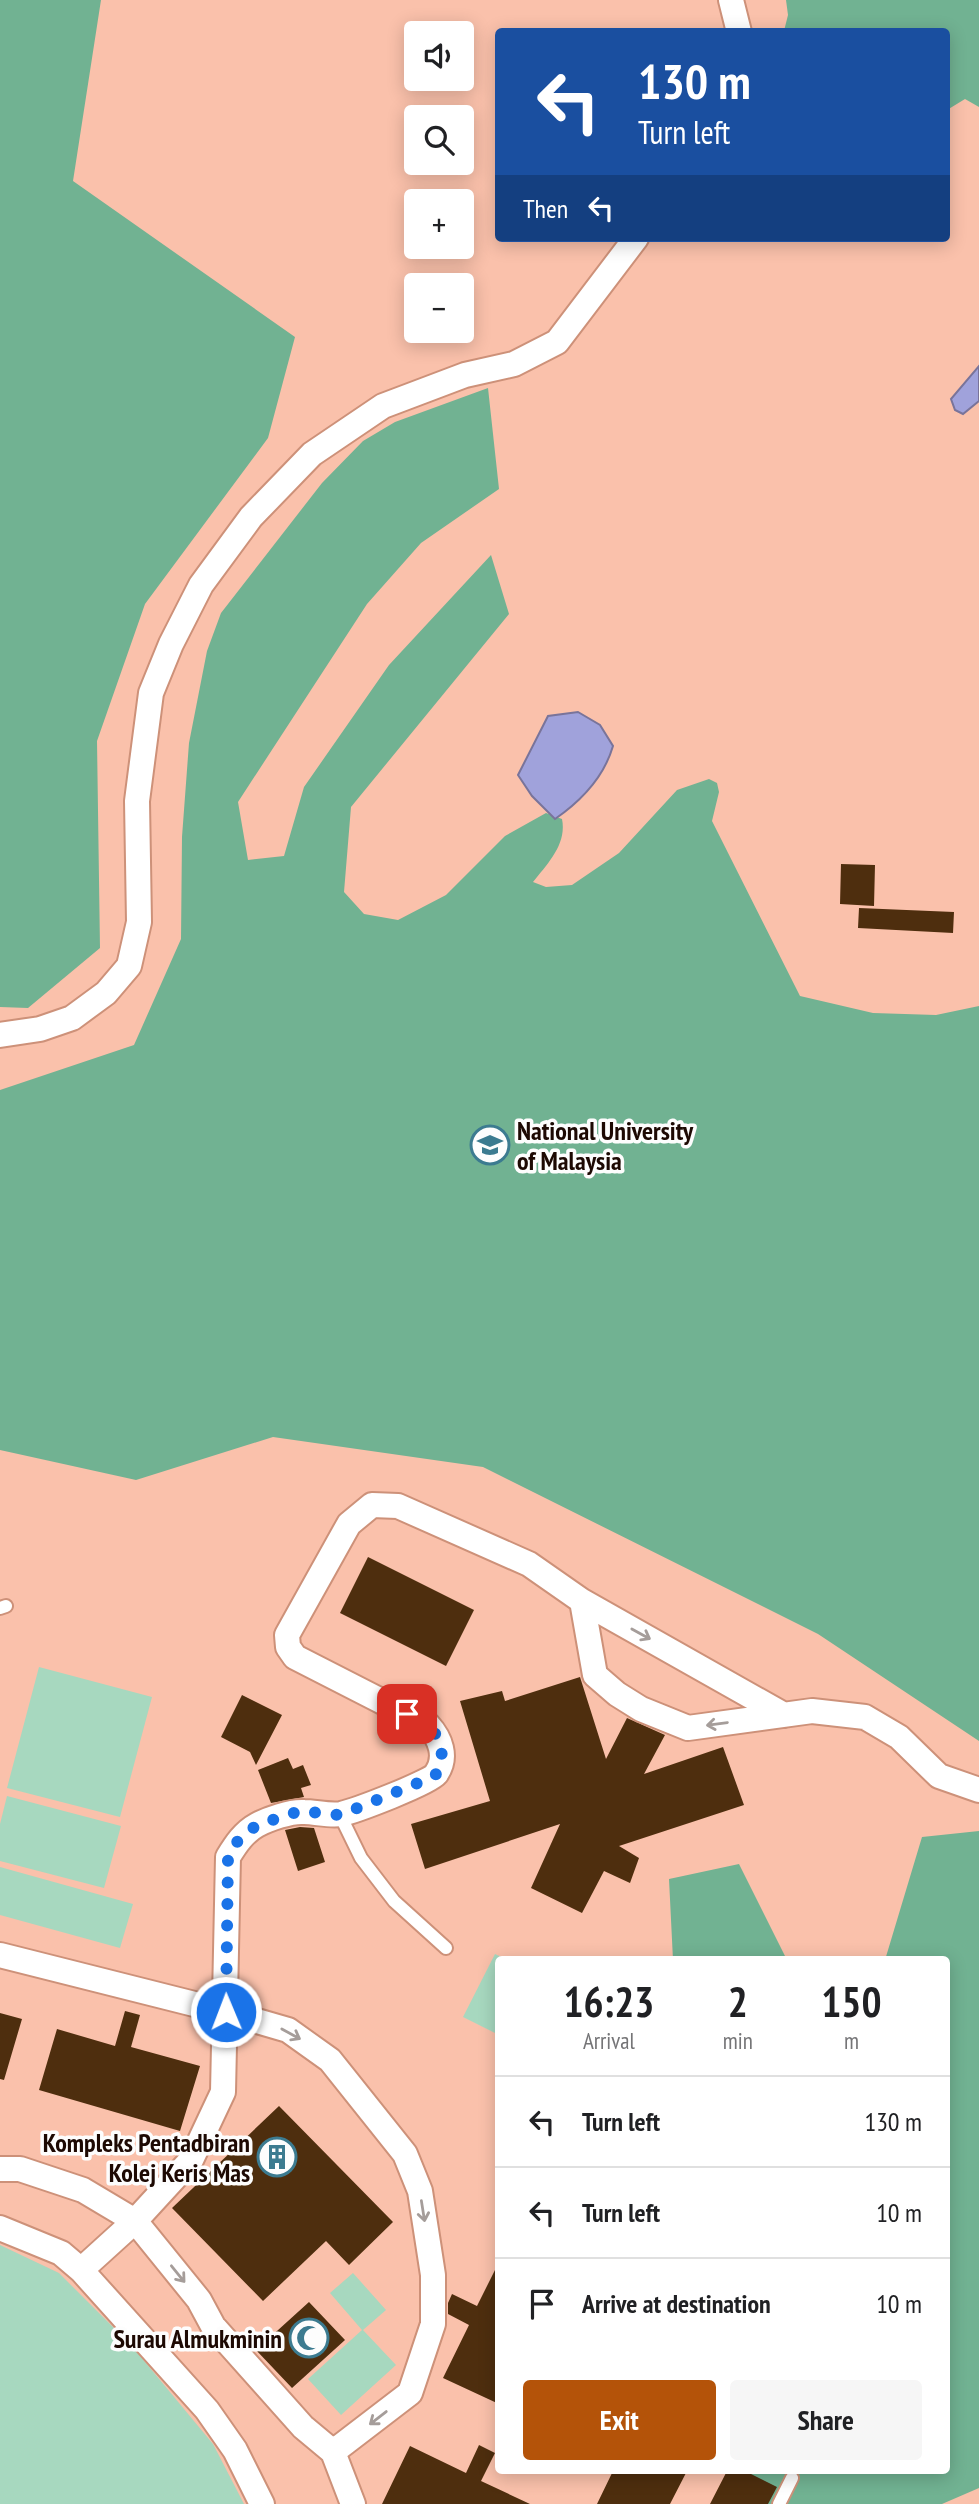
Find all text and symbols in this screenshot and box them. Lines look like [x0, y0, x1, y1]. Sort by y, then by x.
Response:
map controls [404, 21, 474, 343]
button: sound [404, 21, 474, 91]
text: 130 m [638, 49, 751, 113]
icon: left [523, 56, 614, 147]
button: search [404, 105, 474, 175]
text: Turn left [638, 111, 730, 153]
button: + [404, 189, 474, 259]
icon: left [582, 189, 620, 227]
text: Then [523, 192, 568, 225]
button: − [404, 273, 474, 343]
place label: National University of Malaysia [517, 1114, 694, 1177]
school or university icon: National University of Malaysia [469, 1124, 511, 1166]
one-way arrow [630, 1628, 651, 1641]
pin [377, 1684, 437, 1744]
icon: arrive [388, 1695, 426, 1733]
one-way arrow [706, 1718, 729, 1731]
text: 16:23 [563, 1974, 654, 2029]
text: 2 [728, 1974, 748, 2029]
text: 150 [821, 1974, 882, 2029]
position arrow [189, 1975, 263, 2049]
text: Arrival [583, 2026, 635, 2055]
text: min [723, 2026, 753, 2055]
text: m [844, 2026, 859, 2055]
one-way arrow [280, 2027, 300, 2041]
icon: left [523, 2103, 561, 2141]
text: Turn left [582, 2105, 660, 2138]
text: 130 m [864, 2105, 922, 2138]
place label: Kompleks Pentadbiran Kolej Keris Mas [43, 2126, 250, 2189]
building icon: Kompleks Pentadbiran Kolej Keris Mas [256, 2136, 298, 2178]
icon: left [523, 2194, 561, 2232]
text: Turn left [582, 2196, 660, 2229]
text: 10 m [876, 2196, 922, 2229]
one-way arrow [417, 2199, 430, 2222]
one-way arrow [170, 2265, 185, 2283]
icon: arrive [523, 2285, 561, 2323]
text: Arrive at destination [582, 2287, 771, 2320]
text: 10 m [876, 2287, 922, 2320]
mosque icon: Surau Almukminin [288, 2317, 330, 2359]
place label: Surau Almukminin [113, 2322, 282, 2355]
button: Exit [523, 2380, 716, 2460]
button: Share [730, 2380, 922, 2460]
one-way arrow [369, 2410, 387, 2425]

